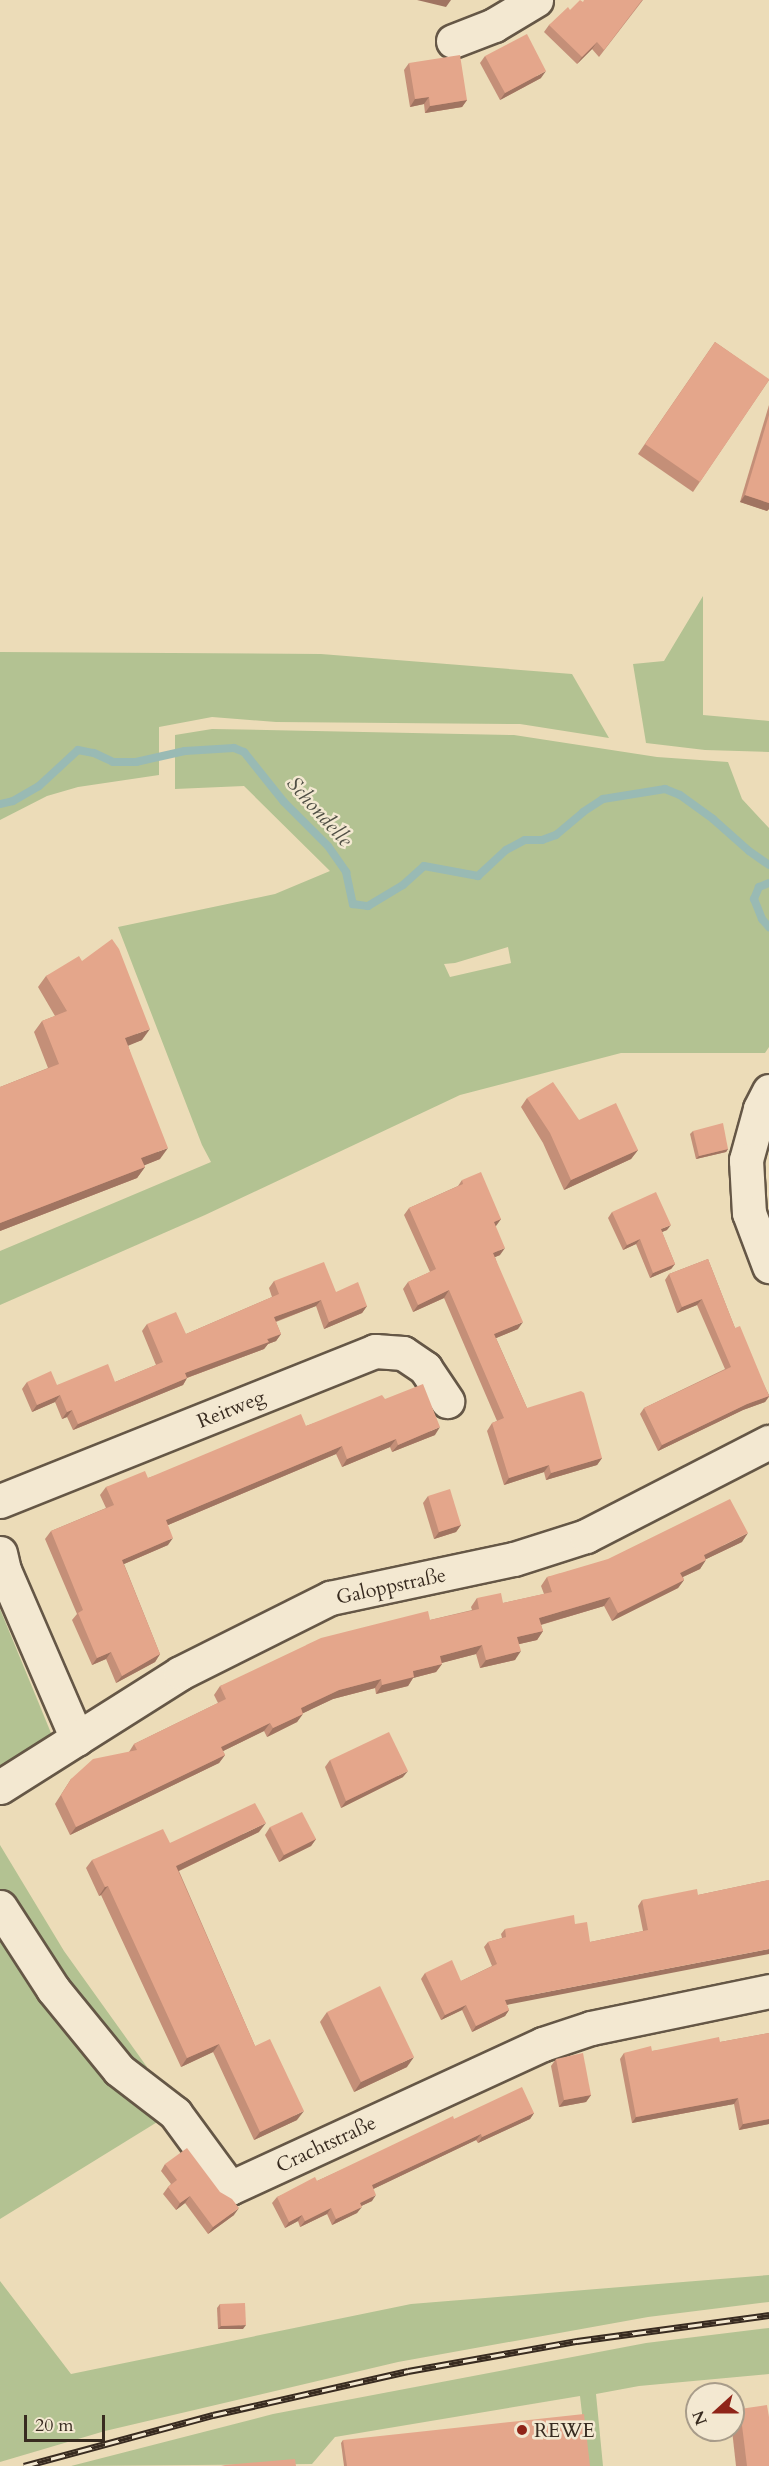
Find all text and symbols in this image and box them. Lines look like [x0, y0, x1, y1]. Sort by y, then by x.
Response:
water label: Schondelle [281, 771, 357, 853]
street label: Reitweg [193, 1385, 269, 1433]
street label: Galoppstraße [334, 1563, 448, 1609]
street label: Crachtstraße [272, 2110, 380, 2178]
north arrow [685, 2382, 745, 2442]
scale bar [27, 2403, 108, 2441]
text: N [687, 2407, 713, 2428]
text: 20 m [35, 2413, 74, 2438]
place label: REWE [534, 2418, 595, 2442]
marker: REWE [515, 2423, 529, 2437]

